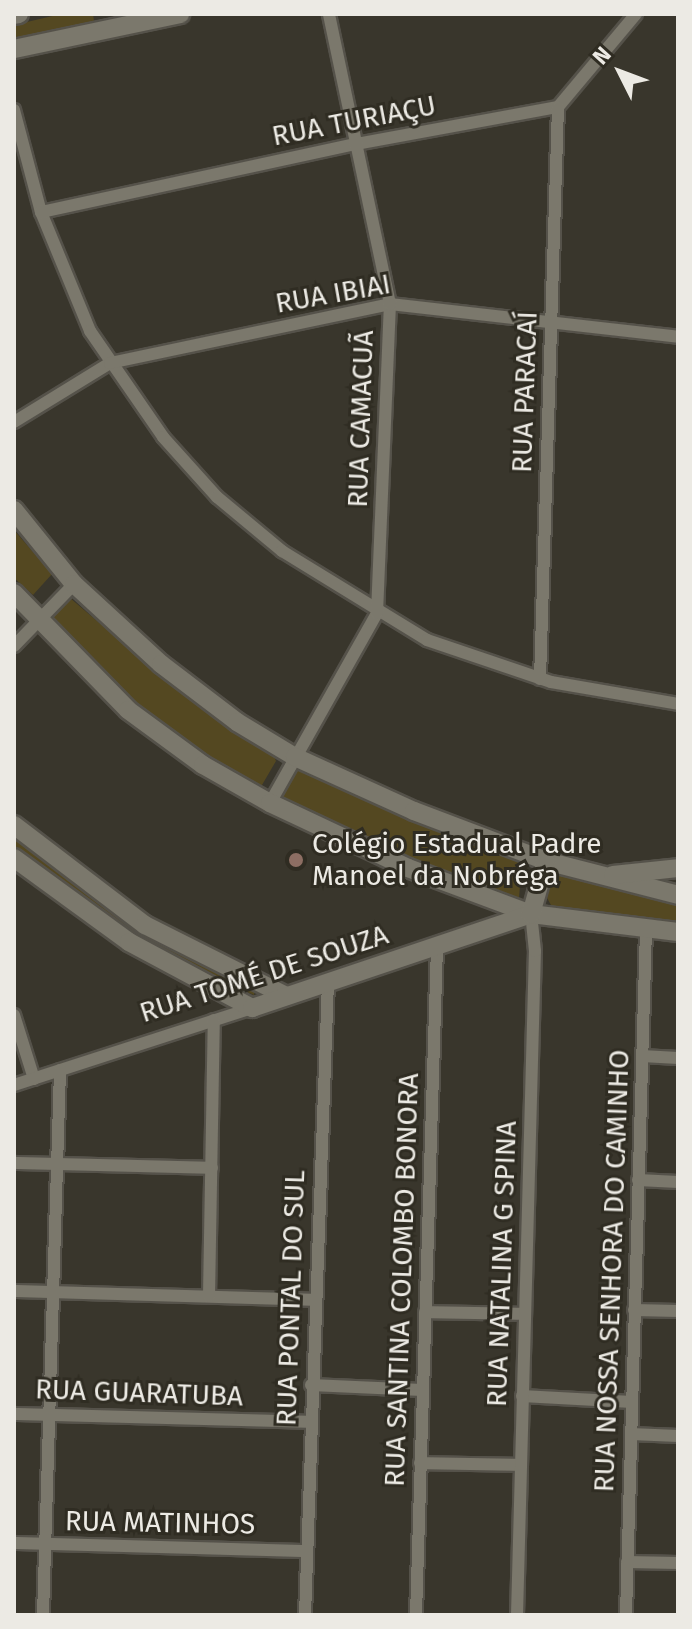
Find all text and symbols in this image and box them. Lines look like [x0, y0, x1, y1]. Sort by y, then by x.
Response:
north arrow [580, 32, 660, 112]
text: N [587, 41, 617, 70]
street label: RUA TURIAÇU [269, 89, 439, 153]
street label: RUA IBIAI [273, 267, 393, 321]
street label: RUA PARACAÍ [505, 311, 545, 473]
street label: RUA CAMACUÃ [341, 330, 381, 508]
place label: Colégio Estadual Padre Manoel da Nobréga [312, 827, 602, 893]
marker: Colégio Estadual Padre Manoel da Nobréga [287, 851, 305, 869]
street label: RUA TOMÉ DE SOUZA [136, 918, 392, 1030]
street label: RUA NOSSA SENHORA DO CAMINHO [587, 1049, 637, 1493]
street label: RUA SANTINA COLOMBO BONORA [378, 1073, 426, 1487]
street label: RUA NATALINA G SPINA [480, 1120, 524, 1408]
street label: RUA PONTAL DO SUL [270, 1169, 312, 1427]
street label: RUA GUARATUBA [34, 1373, 244, 1413]
street label: RUA MATINHOS [65, 1505, 255, 1541]

